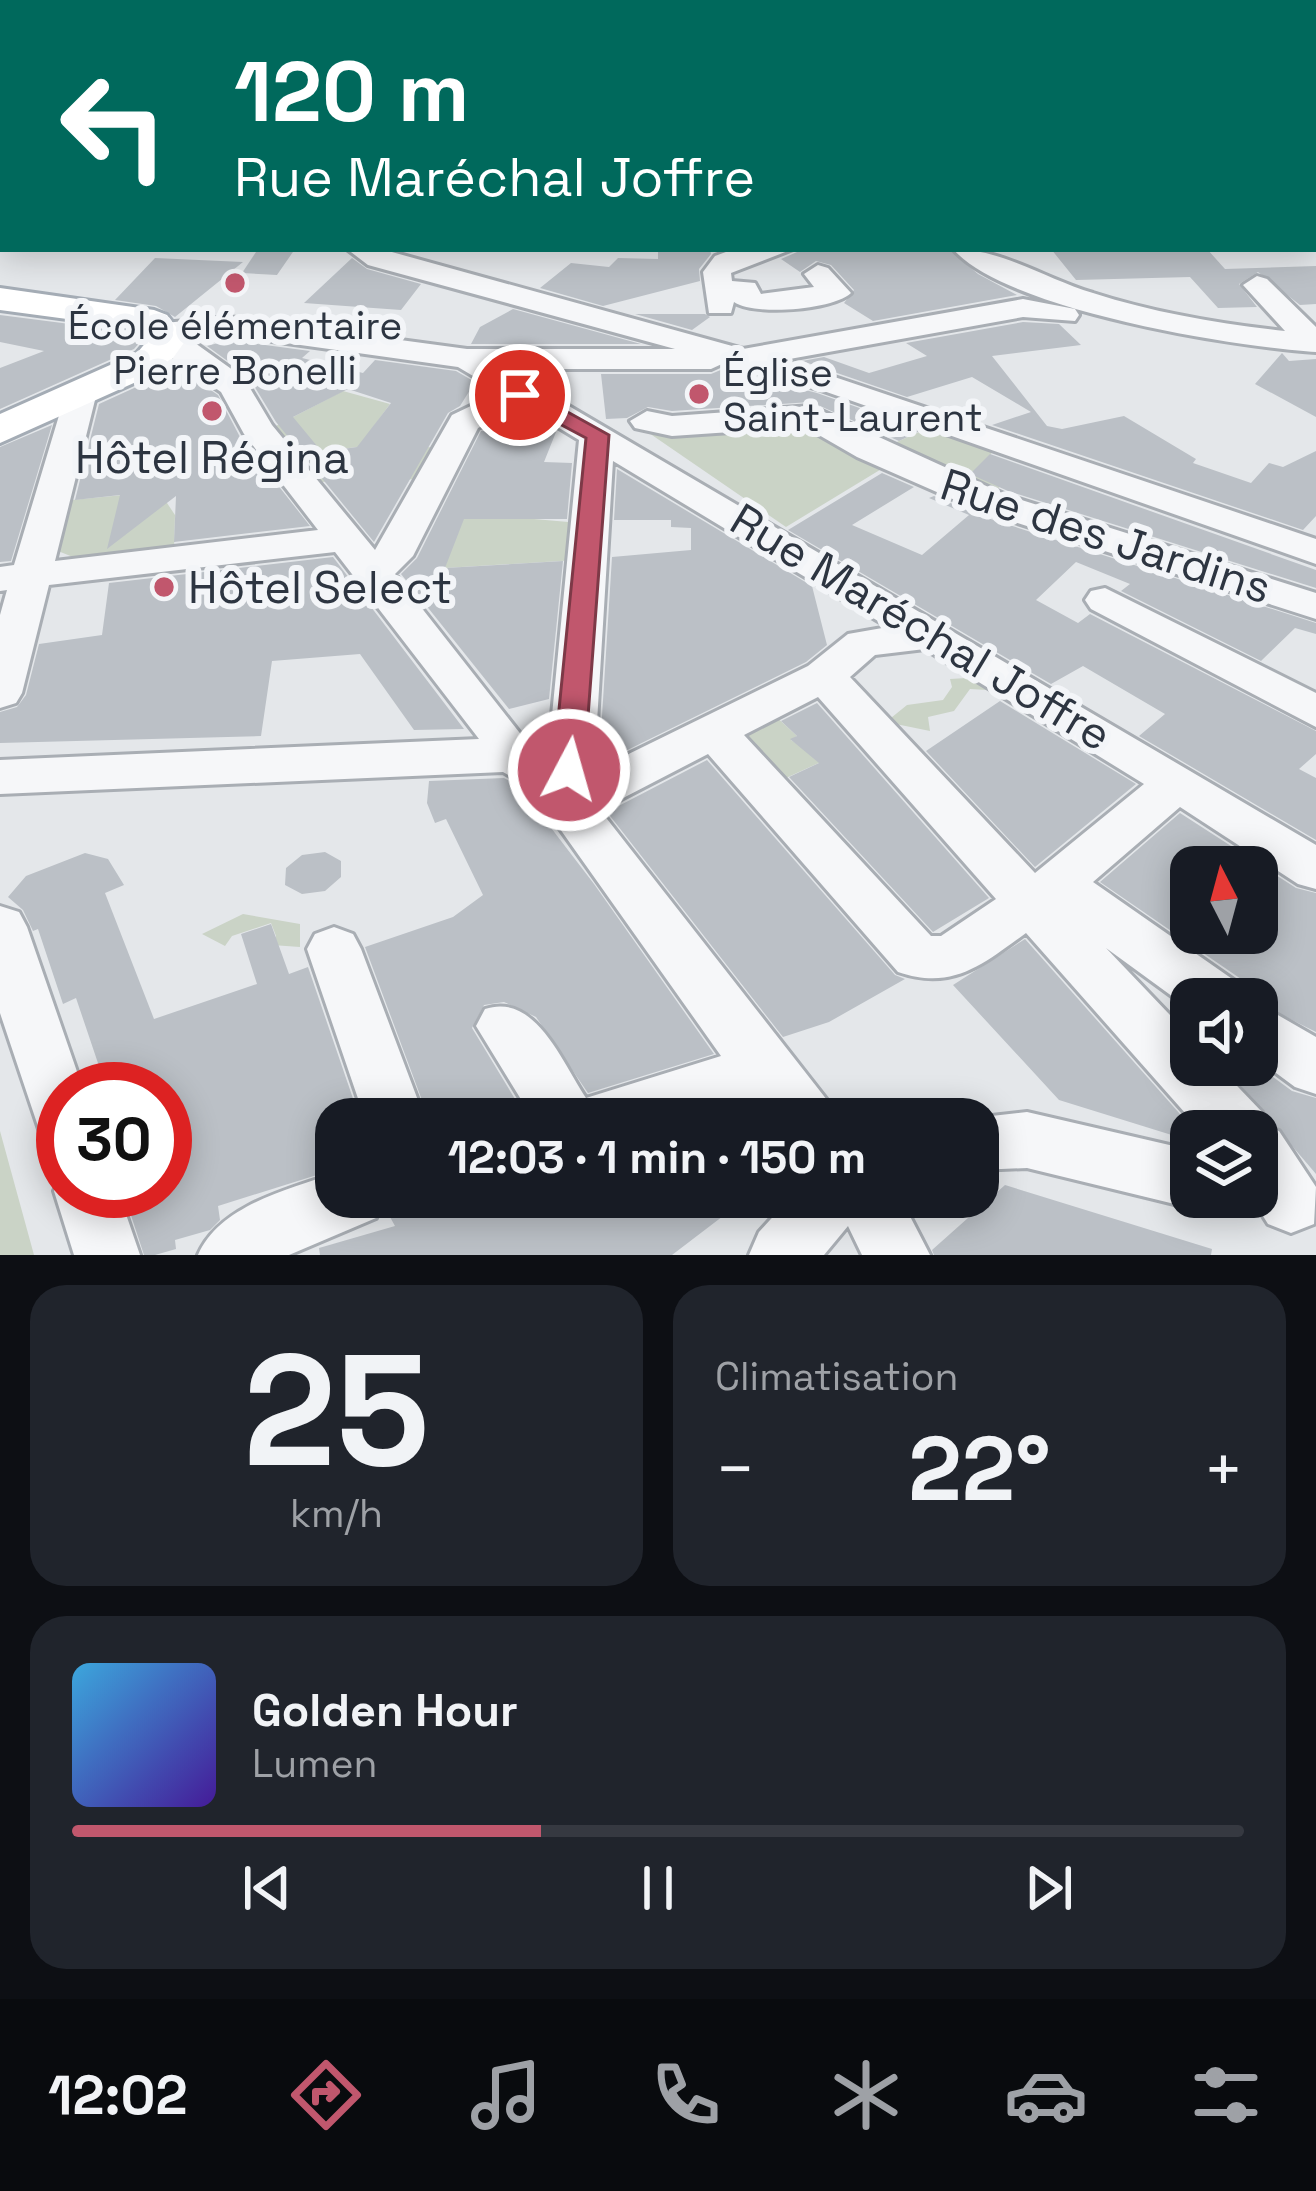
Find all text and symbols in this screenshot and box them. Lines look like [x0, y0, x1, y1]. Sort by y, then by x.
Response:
text: 120 m [234, 38, 469, 146]
icon: left [36, 48, 192, 204]
text: Rue Maréchal Joffre [234, 143, 755, 212]
marker: École élémentaire Pierre Bonelli [222, 270, 248, 296]
place label: École élémentaire Pierre Bonelli [68, 301, 402, 395]
pin [469, 344, 571, 446]
place label: Église Saint-Laurent [723, 348, 983, 442]
icon: arrive [487, 362, 553, 428]
marker: Église Saint-Laurent [686, 381, 712, 407]
marker: Hôtel Régina [199, 398, 225, 424]
place label: Hôtel Régina [75, 429, 349, 486]
street label: Rue des Jardins [934, 456, 1278, 616]
street label: Rue Maréchal Joffre [720, 491, 1122, 763]
place label: Hôtel Select [188, 559, 452, 616]
marker: Hôtel Select [151, 574, 177, 600]
position arrow [506, 707, 632, 833]
north arrow [1170, 846, 1278, 954]
map controls [1170, 846, 1278, 1218]
button: sound [1170, 978, 1278, 1086]
speed limit sign: 30 [36, 1062, 192, 1218]
button: layers [1170, 1110, 1278, 1218]
text: 12:03 · 1 min · 150 m [448, 1129, 866, 1186]
text: 25 [243, 1311, 430, 1511]
text: Climatisation [715, 1352, 958, 1401]
text: 22° [908, 1411, 1051, 1526]
text: − [715, 1427, 756, 1511]
text: + [1203, 1427, 1244, 1511]
text: km/h [290, 1489, 383, 1538]
text: Golden Hour [252, 1682, 518, 1739]
text: Lumen [252, 1739, 378, 1788]
icon: previous [234, 1855, 300, 1921]
icon: pause [625, 1855, 691, 1921]
icon: next [1016, 1855, 1082, 1921]
icon: directions [284, 2053, 368, 2137]
icon: music [464, 2053, 548, 2137]
icon: phone [644, 2053, 728, 2137]
icon: climate [824, 2053, 908, 2137]
icon: car [1004, 2053, 1088, 2137]
icon: filters [1184, 2053, 1268, 2137]
text: 12:02 [48, 2061, 188, 2130]

